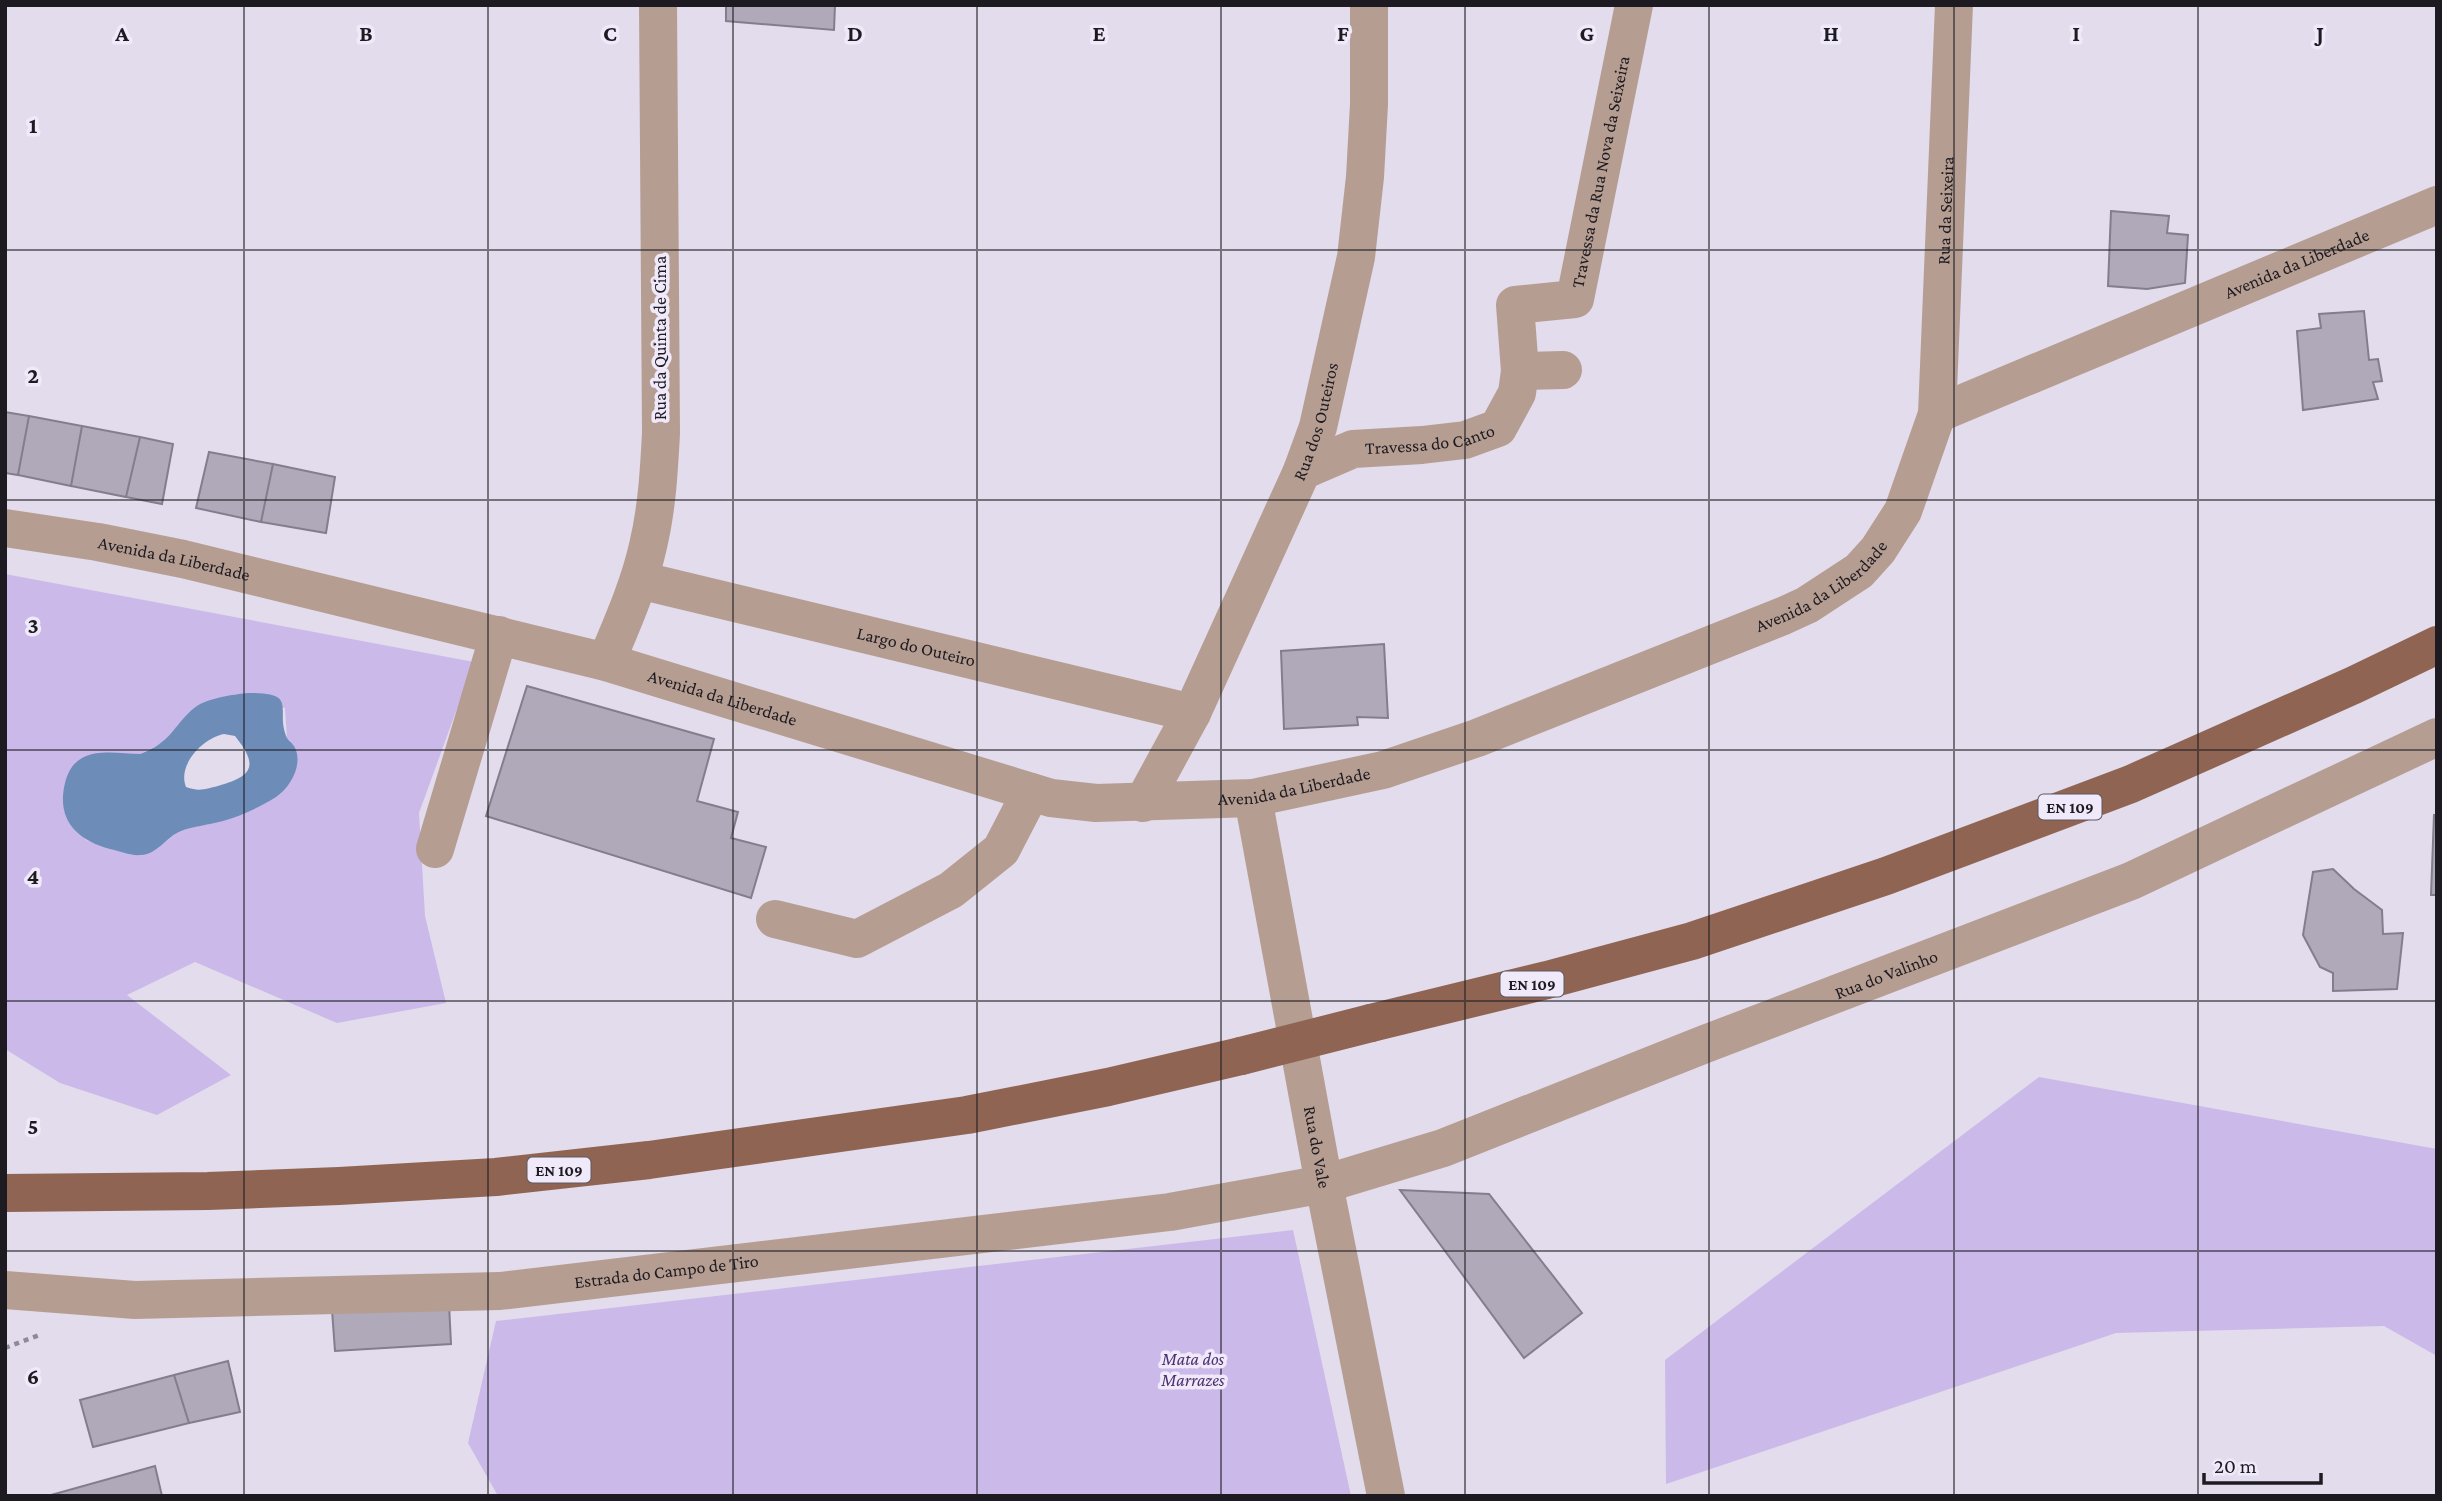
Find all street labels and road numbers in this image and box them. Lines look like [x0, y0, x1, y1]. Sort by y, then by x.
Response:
street label: Travessa da Rua Nova da Seixeira [1567, 54, 1634, 290]
street label: Rua da Seixeira [1933, 156, 1958, 265]
street label: Avenida da Liberdade [2222, 224, 2372, 303]
street label: Rua da Quinta de Cima [650, 256, 670, 420]
street label: Rua dos Outeiros [1289, 361, 1342, 484]
street label: Travessa do Canto [1364, 420, 1497, 458]
street label: Avenida da Liberdade [97, 532, 252, 585]
street label: Avenida da Liberdade [1752, 537, 1891, 636]
street label: Largo do Outeiro [855, 623, 977, 671]
street label: Avenida da Liberdade [646, 665, 800, 730]
street label: Avenida da Liberdade [1218, 763, 1372, 809]
road number: EN 109 [2038, 794, 2102, 820]
street label: Rua do Valinho [1832, 946, 1941, 1003]
road number: EN 109 [1500, 972, 1564, 996]
street label: Rua do Vale [1300, 1104, 1335, 1190]
road number: EN 109 [528, 1158, 590, 1182]
street label: Estrada do Campo de Tiro [573, 1251, 760, 1292]

